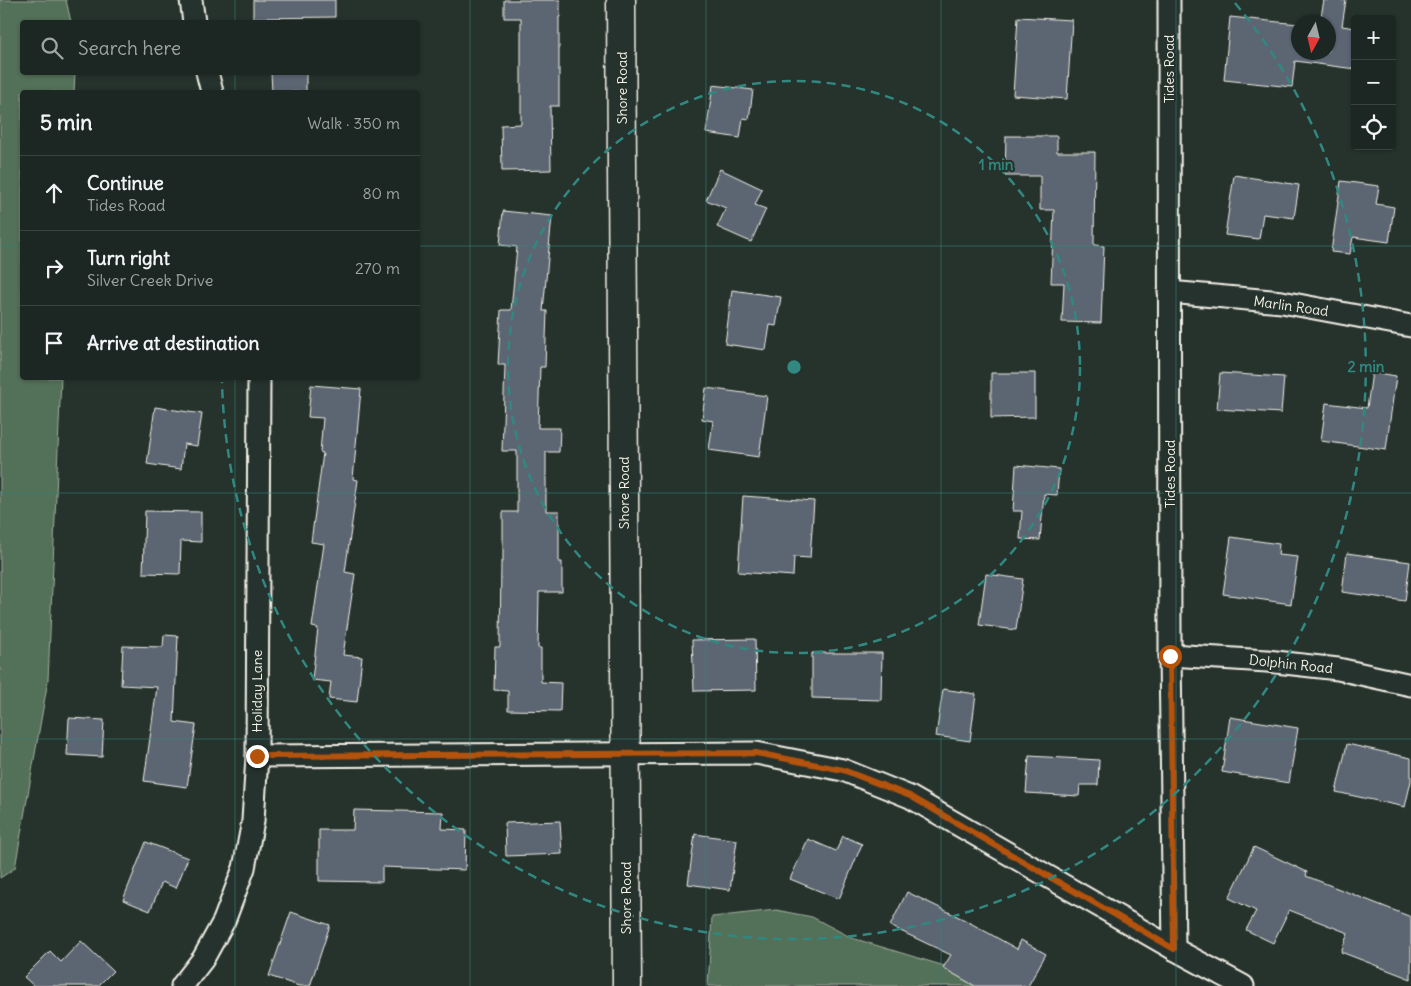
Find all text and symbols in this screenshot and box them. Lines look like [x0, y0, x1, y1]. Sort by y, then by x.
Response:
north arrow [1291, 15, 1336, 60]
map controls [1351, 15, 1396, 150]
button: + [1351, 15, 1396, 60]
search box [20, 20, 420, 75]
icon: search [38, 34, 66, 62]
street label: Tides Road [1160, 35, 1178, 103]
text: Search here [78, 36, 181, 60]
street label: Shore Road [613, 52, 631, 124]
button: − [1351, 60, 1396, 105]
button: locate [1351, 105, 1396, 150]
text: 5 min [40, 109, 92, 136]
text: Walk · 350 m [307, 113, 400, 133]
text: 1 min [979, 155, 1014, 174]
text: Continue [87, 171, 164, 195]
icon: ahead [40, 179, 68, 207]
text: 80 m [362, 183, 400, 203]
text: Tides Road [87, 195, 166, 215]
text: Turn right [87, 246, 170, 270]
icon: right [40, 254, 68, 282]
text: 270 m [355, 258, 400, 278]
text: Silver Creek Drive [87, 270, 213, 290]
street label: Marlin Road [1252, 292, 1330, 320]
icon: arrive [40, 329, 68, 357]
text: Arrive at destination [87, 331, 260, 355]
text: 2 min [1348, 357, 1385, 376]
centre of rings [785, 358, 803, 376]
street label: Tides Road [1161, 440, 1179, 508]
street label: Shore Road [615, 457, 633, 529]
route start [1159, 645, 1182, 668]
street label: Holiday Lane [248, 650, 266, 732]
street label: Dolphin Road [1248, 651, 1334, 677]
route end [246, 745, 269, 768]
street label: Shore Road [617, 862, 635, 934]

